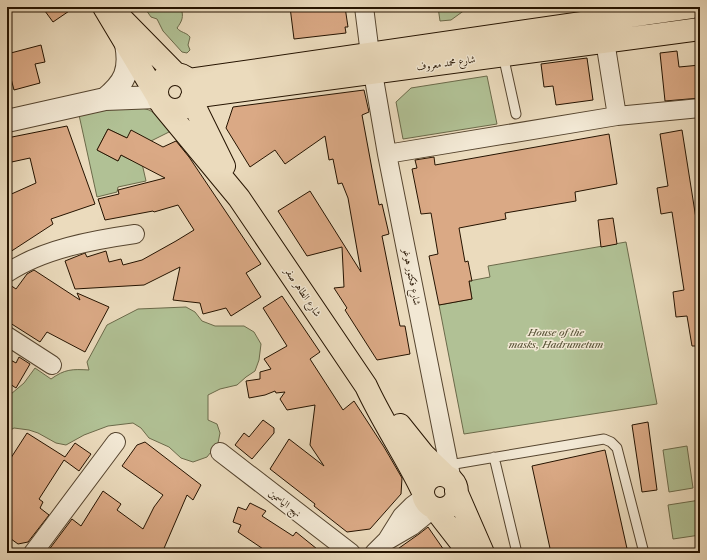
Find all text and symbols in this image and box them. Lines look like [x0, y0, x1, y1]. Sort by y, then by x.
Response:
street label: شارع محمد معروف [416, 52, 477, 77]
street label: شارع فكتور هوغو [397, 247, 424, 307]
street label: شارع الطاهر صفر [279, 264, 324, 321]
park label: House of the masks, Hadrumetum [508, 326, 604, 351]
street label: نهج الياسمين [264, 486, 304, 522]

